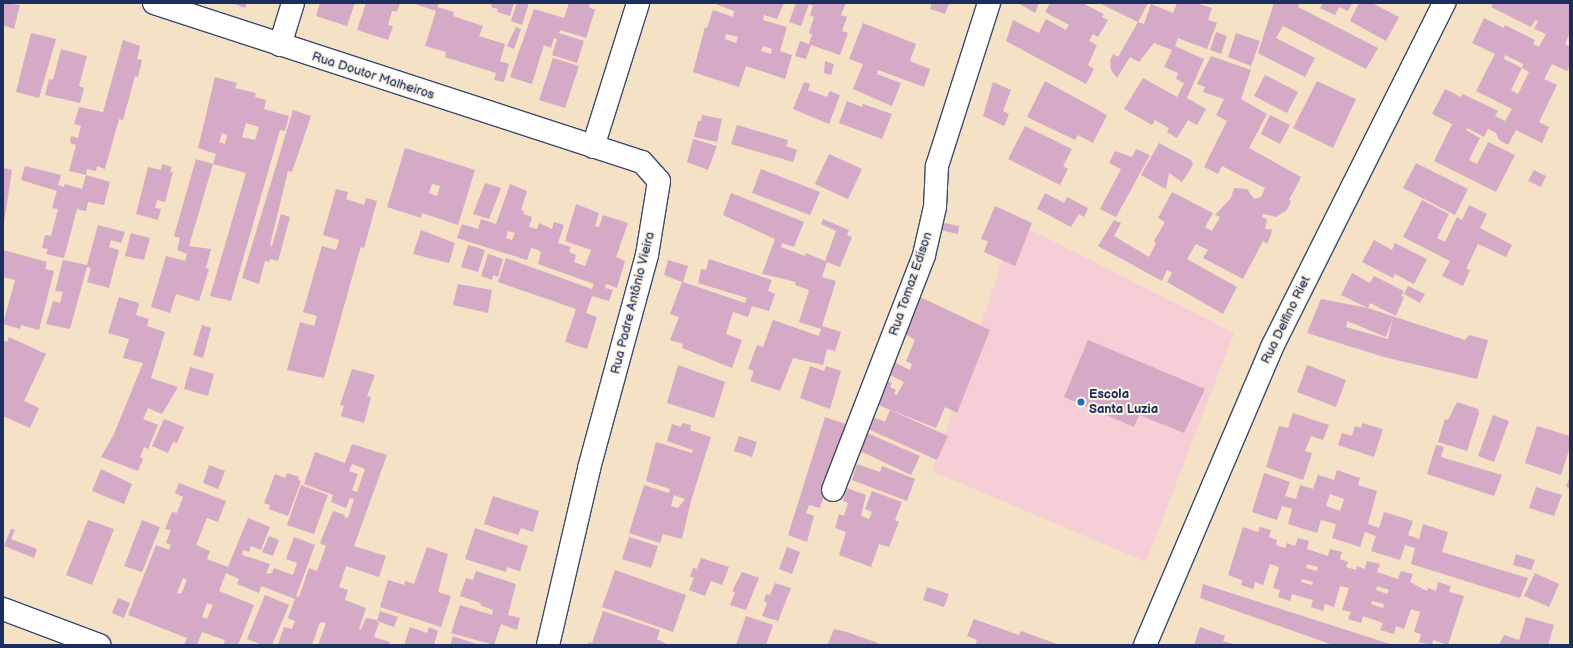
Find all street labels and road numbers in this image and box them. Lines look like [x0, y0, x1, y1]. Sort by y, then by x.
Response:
street label: Rua Doutor Malheiros [310, 49, 436, 103]
street label: Rua Padre Antônio Vieira [608, 230, 658, 376]
street label: Rua Tomaz Edison [886, 230, 936, 338]
street label: Rua Delfino Riet [1258, 274, 1314, 366]

